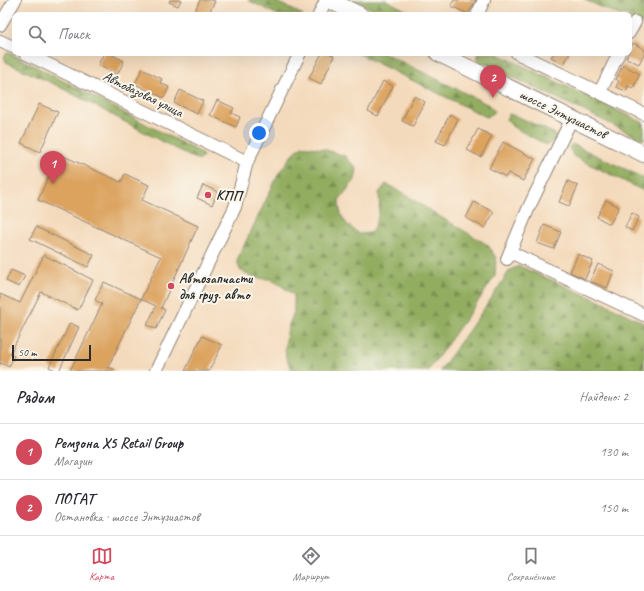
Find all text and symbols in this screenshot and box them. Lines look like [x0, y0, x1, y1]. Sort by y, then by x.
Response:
search box [12, 12, 632, 56]
icon: search [26, 23, 48, 45]
text: Поиск [58, 25, 90, 44]
pin: 2 [480, 65, 506, 98]
street label: Автобазовая улица [100, 67, 187, 121]
street label: шоссе Энтузиастов [517, 86, 612, 144]
your location [249, 123, 269, 143]
pin: 1 [40, 151, 66, 184]
place label: КПП [216, 187, 244, 204]
marker: КПП [203, 190, 213, 200]
place label: Автозапчасти для груз. авто [179, 270, 254, 304]
marker: Автозапчасти для груз. авто [166, 281, 176, 291]
scale bar [12, 343, 91, 362]
text: 50 m [18, 345, 37, 359]
text: Рядом [16, 387, 54, 408]
text: Найдено: 2 [580, 389, 628, 405]
text: Ремзона X5 Retail Group [54, 434, 183, 453]
text: 1 [26, 444, 32, 460]
text: 130 m [600, 444, 628, 460]
text: Магазин [54, 453, 92, 469]
text: ПОГАТ [54, 490, 95, 509]
text: 2 [26, 500, 32, 516]
text: 150 m [600, 500, 628, 516]
text: Остановка · шоссе Энтузиастов [54, 509, 199, 525]
tab: Карта [89, 545, 114, 583]
tab: Маршрут [293, 545, 329, 583]
tab: Сохранённые [507, 545, 555, 583]

